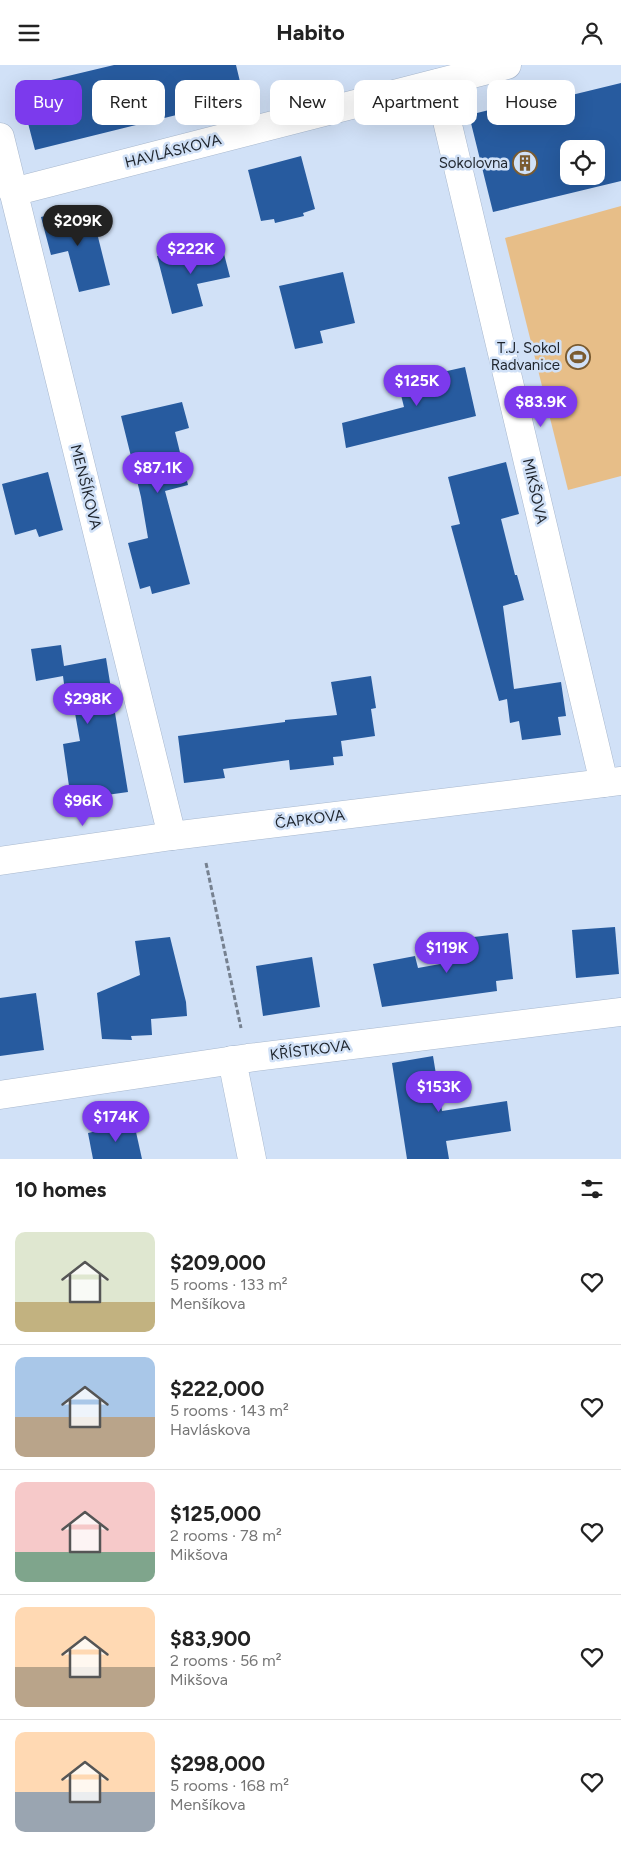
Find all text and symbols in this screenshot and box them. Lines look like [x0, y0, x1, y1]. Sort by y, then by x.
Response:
icon: menu [15, 19, 43, 47]
text: Habito [276, 19, 345, 46]
icon: person [578, 19, 606, 47]
chip: Buy [15, 80, 82, 125]
chip: Rent [92, 80, 165, 125]
chip: Filters [175, 80, 260, 125]
chip: New [270, 80, 344, 125]
chip: Apartment [354, 80, 477, 125]
chip: House [487, 80, 575, 125]
street label: HAVLÁSKOVA [123, 130, 223, 172]
map controls [560, 140, 605, 185]
button: locate [560, 140, 605, 185]
building icon: Sokolovna [512, 150, 538, 176]
place label: Sokolovna [439, 154, 508, 172]
pin: $209K [43, 205, 113, 247]
text: $209K [54, 211, 102, 230]
pin: $222K [156, 233, 226, 275]
text: $222K [167, 239, 215, 258]
place label: T.J. Sokol Radvanice [491, 339, 560, 374]
sports icon: T.J. Sokol Radvanice [565, 344, 591, 370]
pin: $125K [382, 365, 452, 407]
text: $125K [395, 371, 439, 390]
pin: $83.9K [500, 385, 582, 428]
text: $83.9K [515, 392, 567, 411]
street label: MENŠÍKOVA [67, 443, 105, 531]
pin: $87.1K [117, 451, 199, 494]
street label: MIKŠOVA [519, 457, 551, 525]
text: $87.1K [134, 458, 182, 477]
pin: $298K [53, 683, 123, 725]
text: $298K [64, 689, 112, 708]
pin: $96K [53, 785, 113, 827]
text: $96K [64, 791, 102, 810]
street label: ČAPKOVA [274, 806, 346, 832]
pin: $119K [412, 931, 482, 974]
text: $119K [426, 938, 468, 957]
street label: KŘÍSTKOVA [269, 1036, 351, 1064]
pin: $153K [404, 1071, 474, 1113]
text: $153K [417, 1077, 461, 1096]
pin: $174K [81, 1101, 151, 1143]
text: $174K [93, 1107, 139, 1126]
icon: filters [578, 1175, 606, 1203]
text: 10 homes [15, 1177, 106, 1202]
text: $209,000 [170, 1250, 266, 1275]
icon: home [55, 1252, 115, 1312]
icon: heart [578, 1268, 606, 1296]
text: 5 rooms · 133 m² [170, 1275, 288, 1294]
text: Menšíkova [170, 1294, 245, 1313]
text: $222,000 [170, 1376, 264, 1401]
icon: home [55, 1377, 115, 1437]
icon: heart [578, 1393, 606, 1421]
text: 5 rooms · 143 m² [170, 1401, 289, 1420]
text: Havláskova [170, 1420, 250, 1439]
text: $125,000 [170, 1501, 261, 1526]
icon: home [55, 1502, 115, 1562]
icon: heart [578, 1518, 606, 1546]
text: 2 rooms · 78 m² [170, 1526, 282, 1545]
text: Mikšova [170, 1545, 228, 1564]
text: $83,900 [170, 1626, 251, 1651]
icon: home [55, 1627, 115, 1687]
icon: heart [578, 1643, 606, 1671]
text: 2 rooms · 56 m² [170, 1651, 282, 1670]
text: Mikšova [170, 1670, 228, 1689]
text: $298,000 [170, 1751, 265, 1776]
icon: home [55, 1752, 115, 1812]
icon: heart [578, 1768, 606, 1796]
text: 5 rooms · 168 m² [170, 1776, 289, 1795]
text: Menšíkova [170, 1795, 245, 1814]

